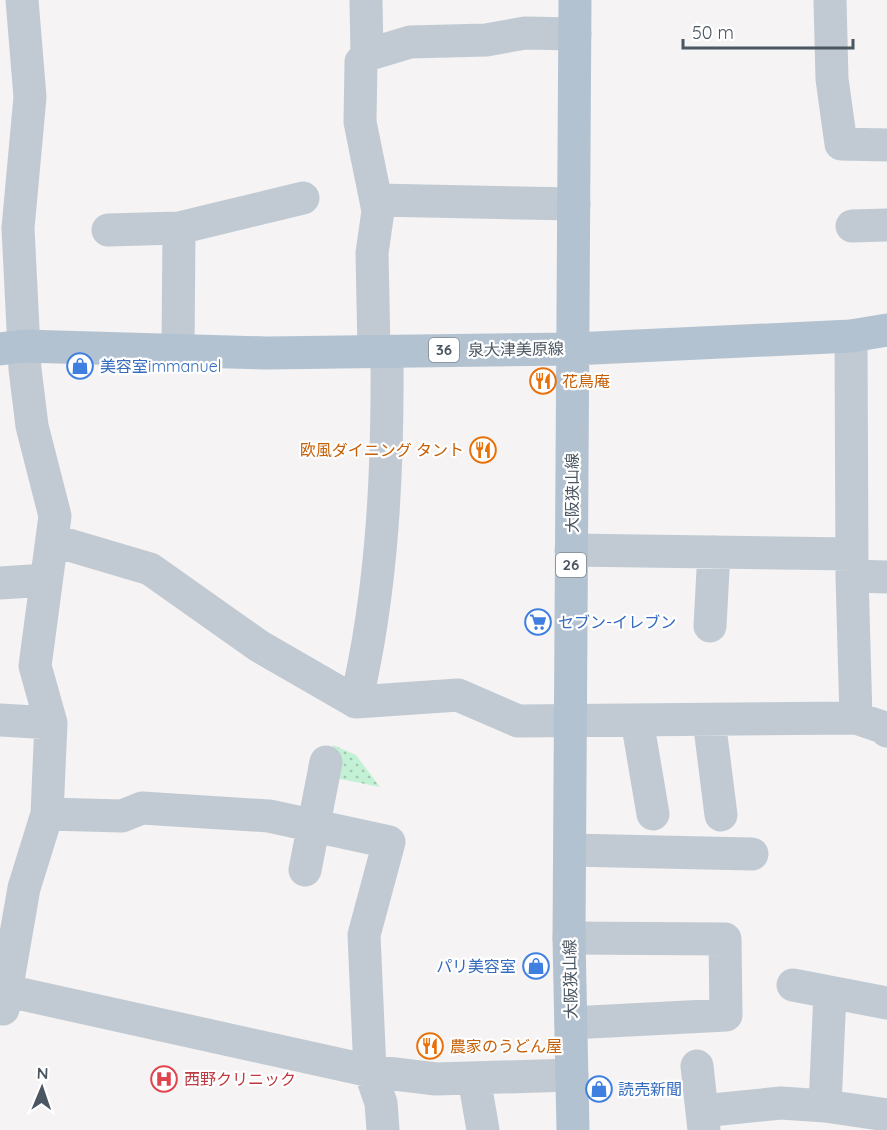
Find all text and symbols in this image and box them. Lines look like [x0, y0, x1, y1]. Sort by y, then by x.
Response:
scale bar [683, 12, 852, 50]
text: 50 m [692, 21, 734, 44]
road number: 36 [429, 338, 459, 362]
street label: 泉大津美原線 [468, 338, 564, 360]
shop icon: 美容室immanuel [65, 351, 95, 381]
place label: 美容室immanuel [100, 356, 221, 376]
restaurant icon: 花鳥庵 [528, 366, 558, 396]
place label: 花鳥庵 [562, 371, 610, 391]
restaurant icon: 欧風ダイニング タント [468, 435, 498, 465]
place label: 欧風ダイニング タント [300, 440, 464, 460]
street label: 大阪狭山線 [562, 453, 582, 533]
road number: 26 [556, 553, 586, 577]
supermarket icon: セブン-イレブン [523, 607, 553, 637]
place label: セブン-イレブン [558, 612, 676, 632]
street label: 大阪狭山線 [559, 939, 581, 1019]
shop icon: パリ美容室 [521, 951, 551, 981]
place label: パリ美容室 [436, 956, 516, 976]
restaurant icon: 農家のうどん屋 [415, 1031, 445, 1061]
place label: 農家のうどん屋 [450, 1036, 562, 1056]
north arrow [12, 1058, 72, 1118]
text: N [36, 1063, 49, 1083]
hospital icon: 西野クリニック [149, 1064, 179, 1094]
place label: 西野クリニック [184, 1069, 296, 1089]
shop icon: 読売新聞 [584, 1074, 614, 1104]
place label: 読売新聞 [618, 1079, 682, 1099]

